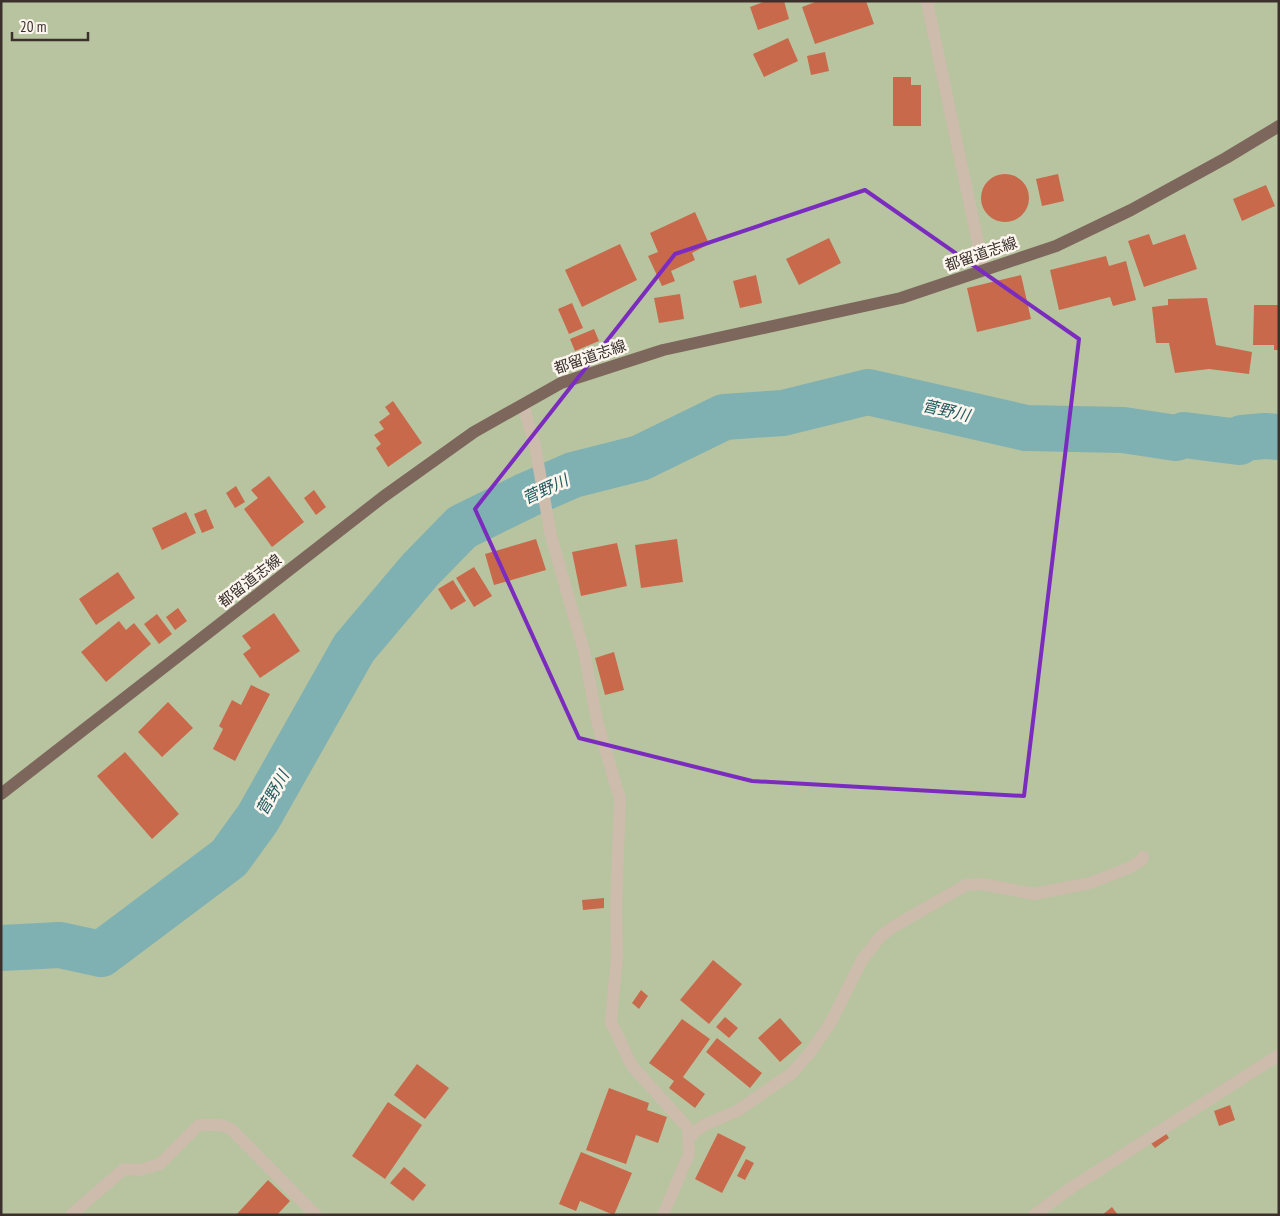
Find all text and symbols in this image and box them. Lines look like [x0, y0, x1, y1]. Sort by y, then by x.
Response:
scale bar [12, 10, 89, 42]
text: 20 m [20, 17, 46, 36]
street label: 都留道志線 [942, 232, 1019, 275]
street label: 都留道志線 [551, 335, 628, 378]
water label: 菅野川 [920, 395, 974, 426]
water label: 菅野川 [519, 469, 573, 508]
street label: 都留道志線 [214, 550, 285, 611]
water label: 菅野川 [251, 765, 294, 819]

